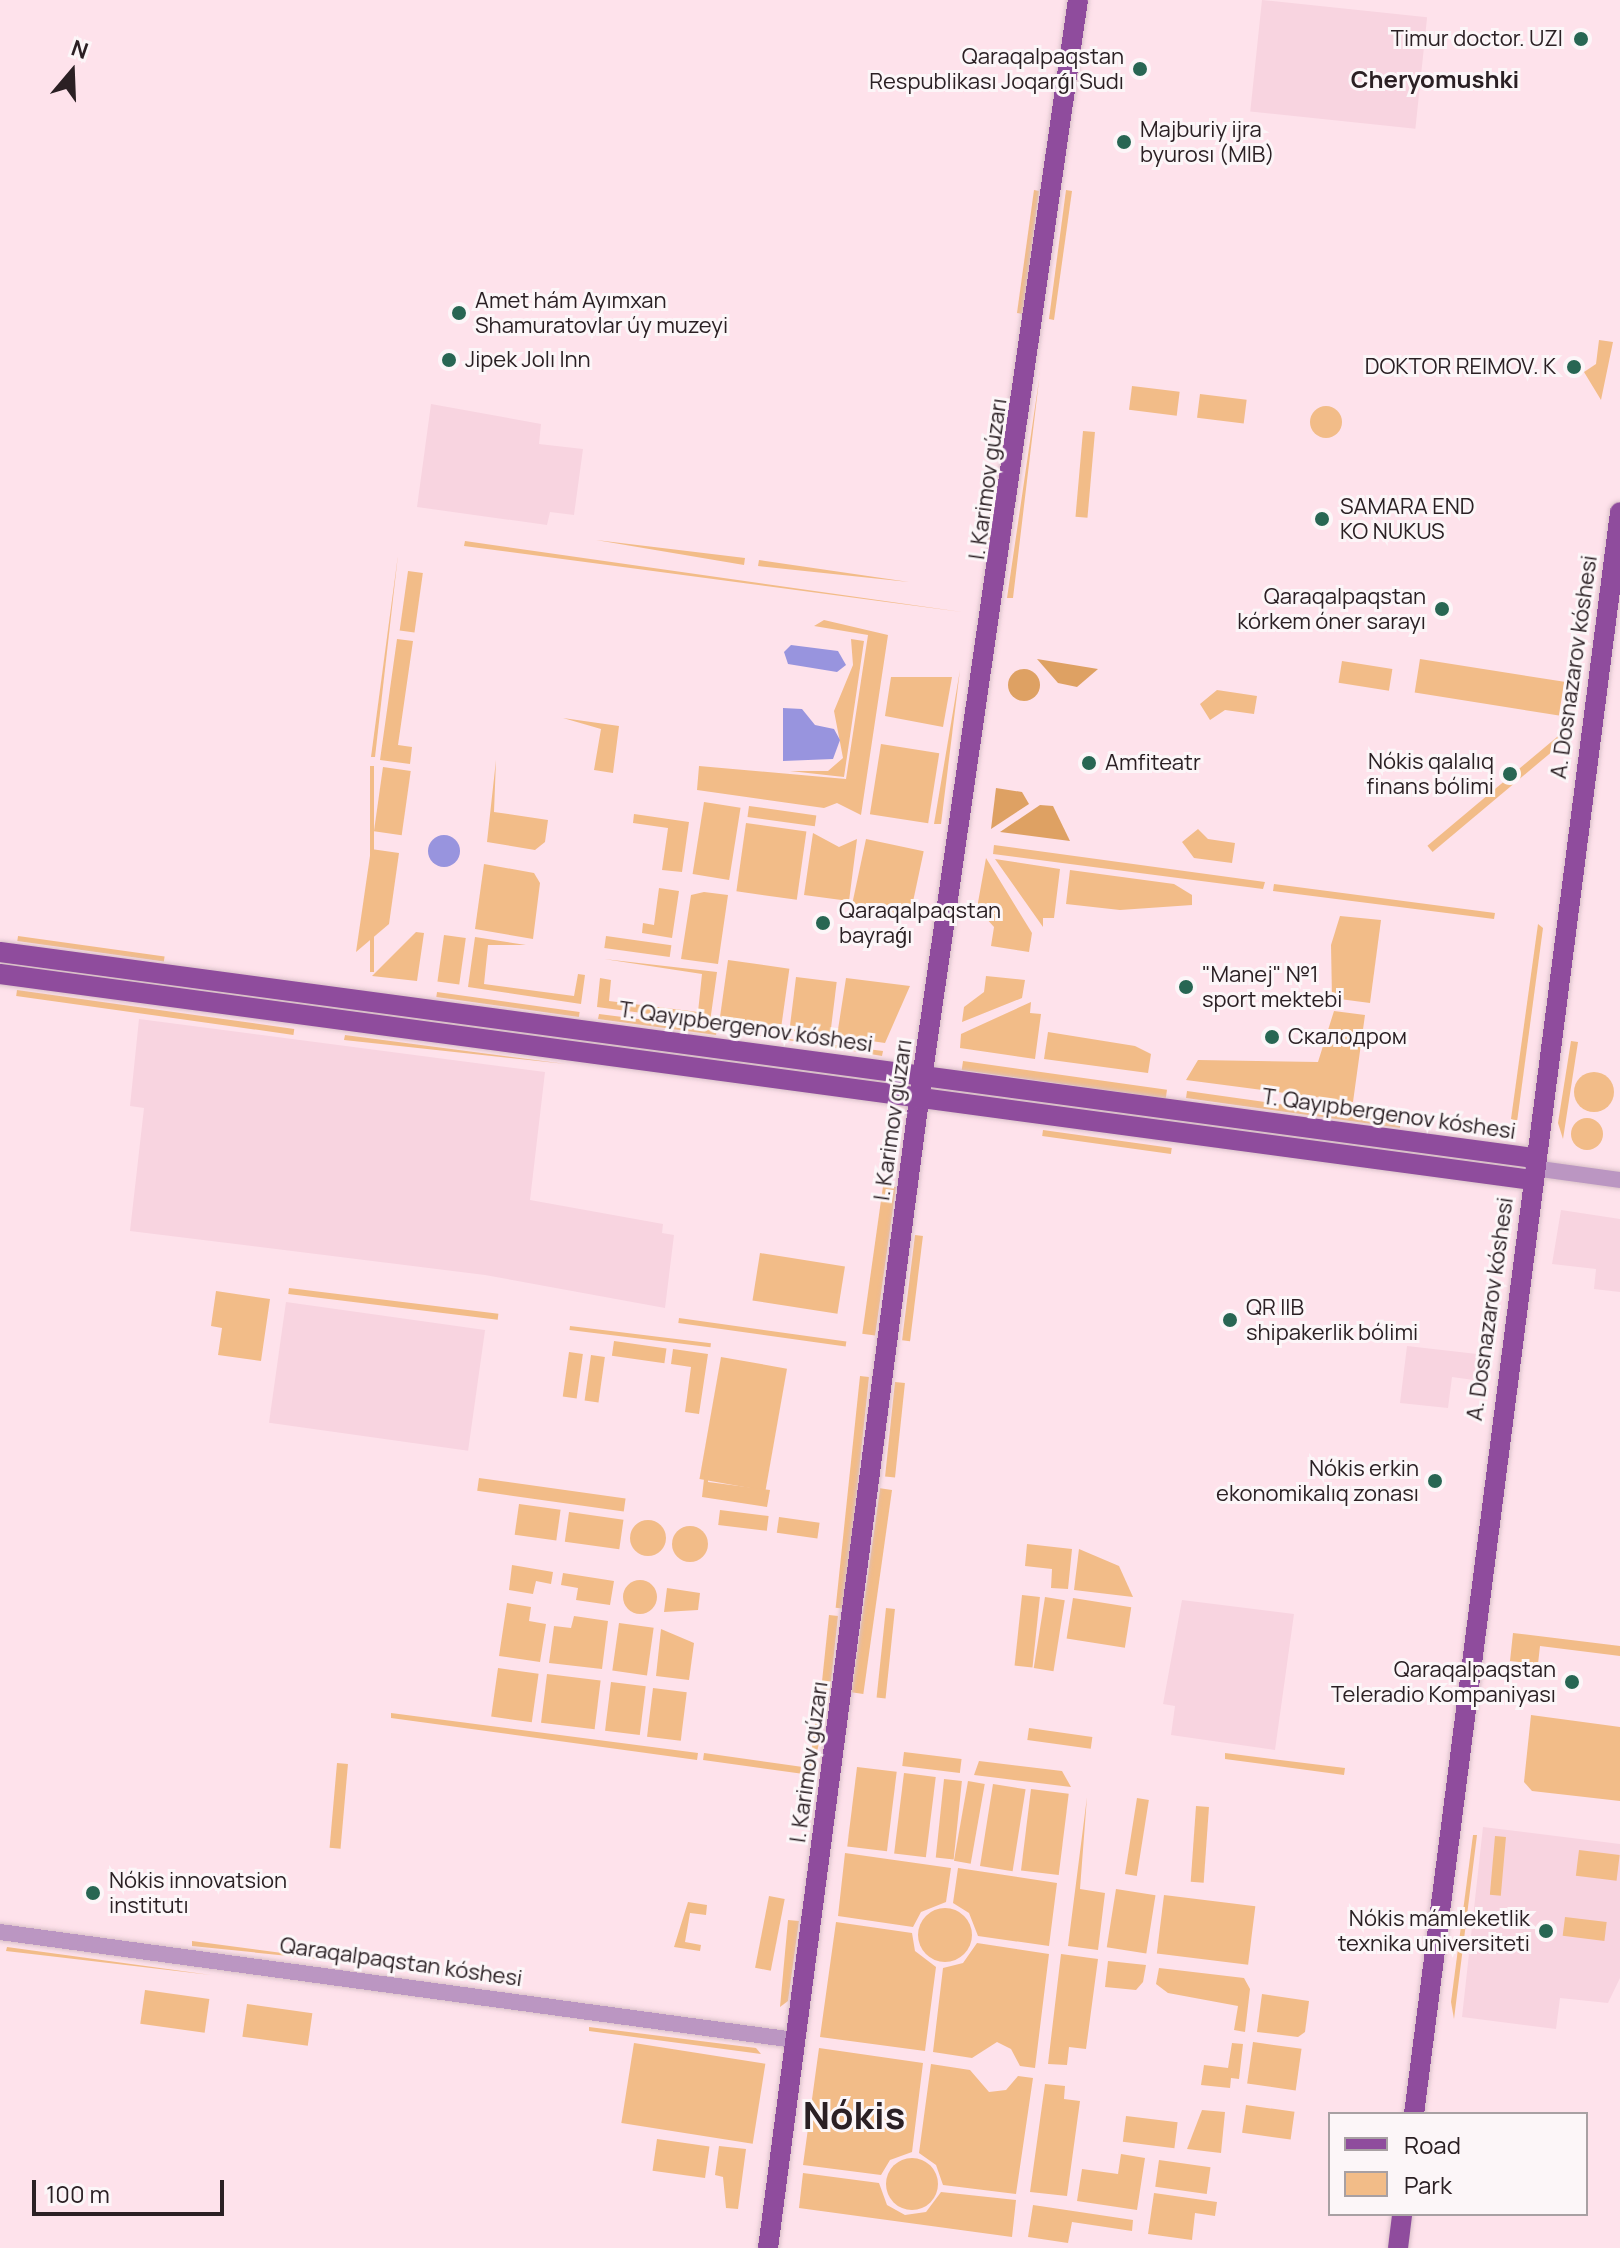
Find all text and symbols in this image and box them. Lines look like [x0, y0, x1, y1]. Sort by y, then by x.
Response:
place label: Timur doctor. UZI [1391, 26, 1563, 52]
marker: Timur doctor. UZI [1570, 28, 1592, 50]
north arrow [32, 32, 112, 112]
text: N [67, 33, 92, 66]
place label: Qaraqalpaqstan Respublikası Joqarǵı Sudı [869, 43, 1124, 94]
marker: Qaraqalpaqstan Respublikası Joqarǵı Sudı [1131, 60, 1149, 78]
district label: Cheryomushki [1351, 65, 1519, 93]
place label: Majburiy ijra byurosı (MIB) [1140, 116, 1275, 168]
marker: Majburiy ijra byurosı (MIB) [1115, 133, 1133, 151]
place label: Amet hám Ayımxan Shamuratovlar úy muzeyi [475, 287, 728, 338]
marker: Amet hám Ayımxan Shamuratovlar úy muzeyi [450, 304, 468, 322]
place label: Jipek Jolı Inn [465, 347, 591, 373]
marker: Jipek Jolı Inn [440, 351, 458, 369]
place label: DOKTOR REIMOV. K [1365, 354, 1556, 380]
marker: DOKTOR REIMOV. K [1563, 356, 1585, 378]
street label: I. Karimov gúzarı [964, 397, 1012, 561]
place label: SAMARA END KO NUKUS [1340, 493, 1475, 544]
marker: SAMARA END KO NUKUS [1311, 508, 1333, 530]
street label: A. Dosnazarov kóshesi [1545, 554, 1603, 780]
place label: Qaraqalpaqstan kórkem óner sarayı [1237, 583, 1426, 634]
marker: Qaraqalpaqstan kórkem óner sarayı [1433, 600, 1451, 618]
place label: Nókis qalalıq finans bólimi [1366, 748, 1494, 800]
place label: Amfiteatr [1105, 750, 1201, 776]
marker: Amfiteatr [1080, 754, 1098, 772]
marker: Nókis qalalıq finans bólimi [1501, 765, 1519, 783]
place label: Qaraqalpaqstan bayraǵı [839, 897, 1001, 948]
marker: Qaraqalpaqstan bayraǵı [814, 914, 832, 932]
place label: "Manej" №1 sport mektebi [1202, 961, 1342, 1012]
marker: "Manej" №1 sport mektebi [1177, 978, 1195, 996]
street label: T. Qayıpbergenov kóshesi [617, 996, 875, 1058]
place label: Скалодром [1288, 1024, 1407, 1050]
marker: Скалодром [1263, 1028, 1281, 1046]
street label: I. Karimov gúzarı [869, 1038, 917, 1202]
street label: T. Qayıpbergenov kóshesi [1260, 1083, 1518, 1145]
street label: A. Dosnazarov kóshesi [1461, 1196, 1519, 1422]
place label: QR IIB shipakerlik bólimi [1246, 1294, 1418, 1346]
marker: QR IIB shipakerlik bólimi [1221, 1311, 1239, 1329]
place label: Nókis erkin ekonomikalıq zonası [1216, 1455, 1419, 1506]
marker: Nókis erkin ekonomikalıq zonası [1426, 1472, 1444, 1490]
place label: Qaraqalpaqstan Teleradio Kompaniyası [1331, 1656, 1556, 1708]
marker: Qaraqalpaqstan Teleradio Kompaniyası [1563, 1673, 1581, 1691]
street label: I. Karimov gúzarı [785, 1680, 833, 1844]
place label: Nókis innovatsion institutı [109, 1867, 287, 1918]
marker: Nókis innovatsion institutı [84, 1884, 102, 1902]
place label: Nókis mámleketlik texnika universiteti [1338, 1905, 1530, 1956]
marker: Nókis mámleketlik texnika universiteti [1537, 1922, 1555, 1940]
street label: Qaraqalpaqstan kóshesi [278, 1932, 524, 1992]
district label: Nókis [803, 2092, 905, 2138]
legend [1328, 2112, 1588, 2216]
text: Road [1404, 2128, 1461, 2161]
scale bar [36, 2164, 228, 2214]
text: Park [1404, 2168, 1452, 2201]
text: 100 m [46, 2177, 110, 2210]

